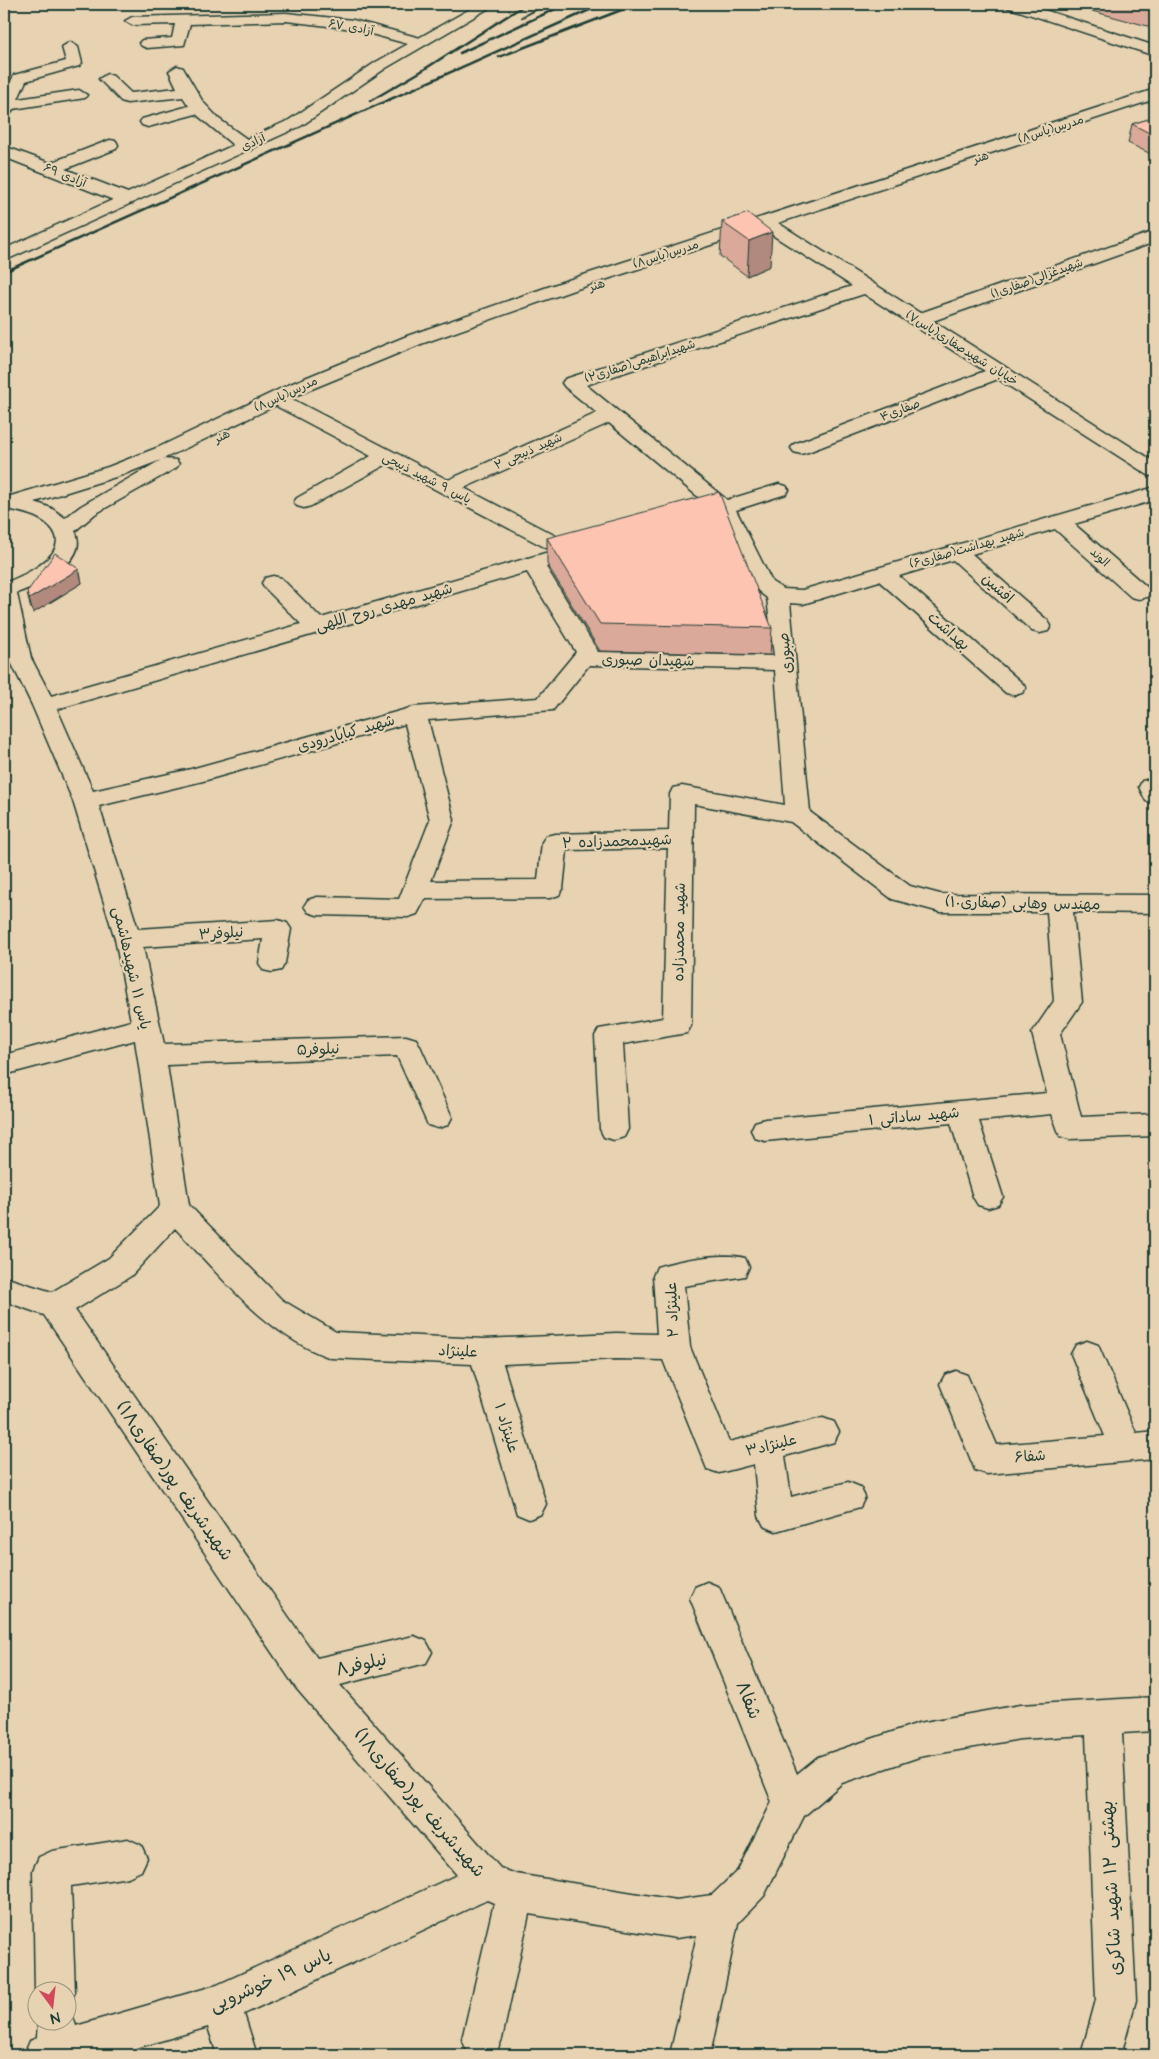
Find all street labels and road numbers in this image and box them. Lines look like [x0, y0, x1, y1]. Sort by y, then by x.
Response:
street label: آزادی ۶۷ [327, 15, 376, 40]
street label: مدرس(یاس۸) [1016, 111, 1086, 148]
street label: آزادی [238, 129, 269, 156]
street label: هنر [970, 147, 992, 168]
street label: آزادی ۶۹ [41, 159, 90, 192]
street label: مدرس(یاس۸) [631, 236, 701, 273]
street label: شهیدغزالی(صفاری۱) [989, 254, 1085, 303]
street label: هنر [586, 275, 608, 296]
street label: خیابان شهیدصفاری(یاس۷) [902, 307, 1021, 390]
street label: شهیدابراهیمی(صفاری۲) [583, 336, 698, 387]
street label: مدرس(یاس۸) [252, 372, 320, 416]
street label: صفاری۴ [878, 395, 923, 426]
street label: هنر [210, 425, 233, 448]
street label: شهید ذبیحی ۲ [492, 429, 565, 474]
street label: یاس ۹ شهید ذبیحی [380, 449, 474, 508]
street label: شهید بهداشت(صفاری۶) [908, 524, 1026, 573]
street label: الوند [1086, 544, 1113, 571]
street label: افشین [977, 568, 1018, 608]
street label: شهید مهدی روح اللهی [313, 578, 455, 637]
street label: بهداشت [923, 607, 974, 656]
street label: صبوری [773, 631, 798, 675]
street label: شهیدان صبوری [601, 649, 695, 672]
street label: شهید کیابادرودی [295, 710, 397, 757]
street label: شهیدمحمدزاده ۲ [562, 829, 672, 854]
street label: شهید محمدزاده [668, 882, 691, 982]
street label: مهندس وهابی (صفاری۱۰) [945, 892, 1101, 915]
street label: یاس ۱۱ شهیدهاشمی [107, 905, 156, 1032]
street label: نیلوفر۳ [198, 921, 244, 946]
street label: نیلوفر۵ [296, 1038, 340, 1061]
street label: شهید ساداتی ۱ [868, 1102, 960, 1131]
street label: علینژاد ۲ [661, 1282, 684, 1338]
street label: علینژاد [438, 1340, 478, 1363]
street label: شهیدشریف پور(صفاری۱۸) [110, 1397, 239, 1566]
street label: علینژاد ۱ [489, 1401, 524, 1456]
street label: علینژاد۳ [743, 1429, 799, 1462]
street label: شفا۶ [1014, 1445, 1047, 1468]
street label: نیلوفر۸ [333, 1646, 389, 1682]
street label: شفا۸ [730, 1677, 767, 1723]
street label: شهیدشریف پور(صفاری۱۸) [348, 1724, 491, 1883]
street label: بهشتی ۱۲ شهید شاکری [1094, 1800, 1129, 1976]
street label: یاس ۱۹ خوشرویی [205, 1942, 335, 2019]

